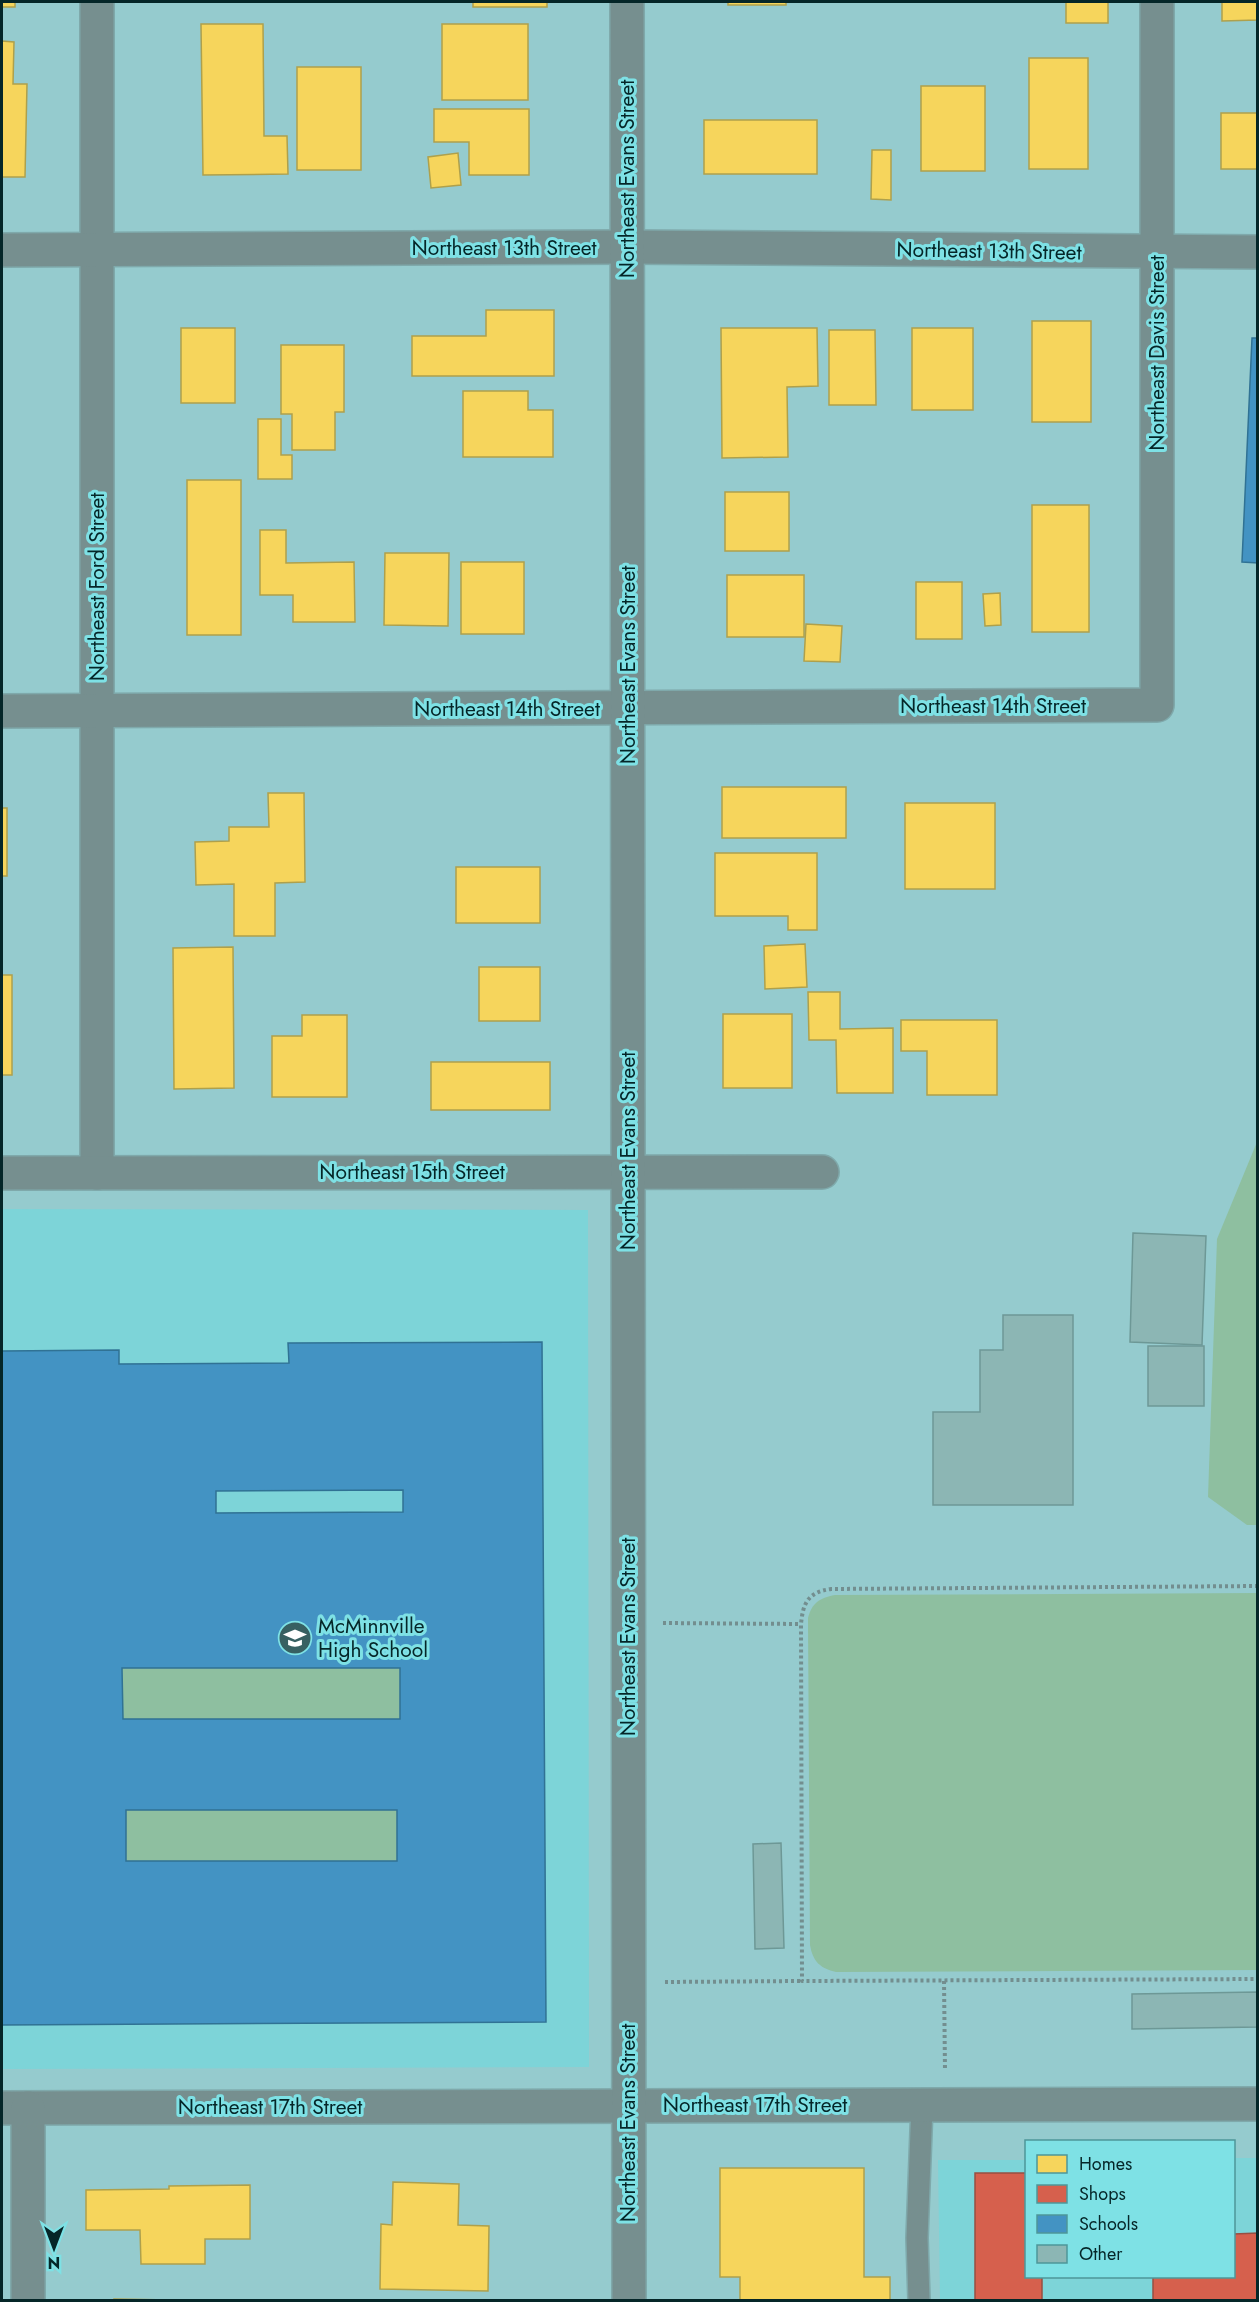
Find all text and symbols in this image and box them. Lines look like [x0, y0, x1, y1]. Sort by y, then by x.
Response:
street label: Northeast Evans Street [612, 80, 642, 278]
street label: Northeast 13th Street [411, 233, 597, 263]
street label: Northeast 13th Street [896, 234, 1082, 268]
street label: Northeast Davis Street [1142, 255, 1172, 451]
street label: Northeast Ford Street [82, 493, 112, 681]
street label: Northeast Evans Street [613, 566, 643, 764]
street label: Northeast 14th Street [900, 691, 1086, 721]
street label: Northeast 14th Street [414, 694, 600, 724]
street label: Northeast Evans Street [613, 1052, 643, 1250]
street label: Northeast 15th Street [319, 1157, 505, 1187]
street label: Northeast Evans Street [613, 1538, 643, 1736]
place label: McMinnville High School [318, 1611, 428, 1665]
school or university icon: McMinnville High School [277, 1620, 313, 1656]
street label: Northeast Evans Street [613, 2024, 643, 2222]
street label: Northeast 17th Street [663, 2090, 847, 2120]
street label: Northeast 17th Street [178, 2092, 362, 2122]
legend [1025, 2140, 1235, 2278]
text: Homes [1079, 2151, 1132, 2177]
text: Shops [1079, 2181, 1126, 2207]
text: Schools [1079, 2211, 1138, 2237]
north arrow [24, 2218, 84, 2278]
text: Other [1079, 2241, 1123, 2267]
text: N [48, 2251, 60, 2274]

